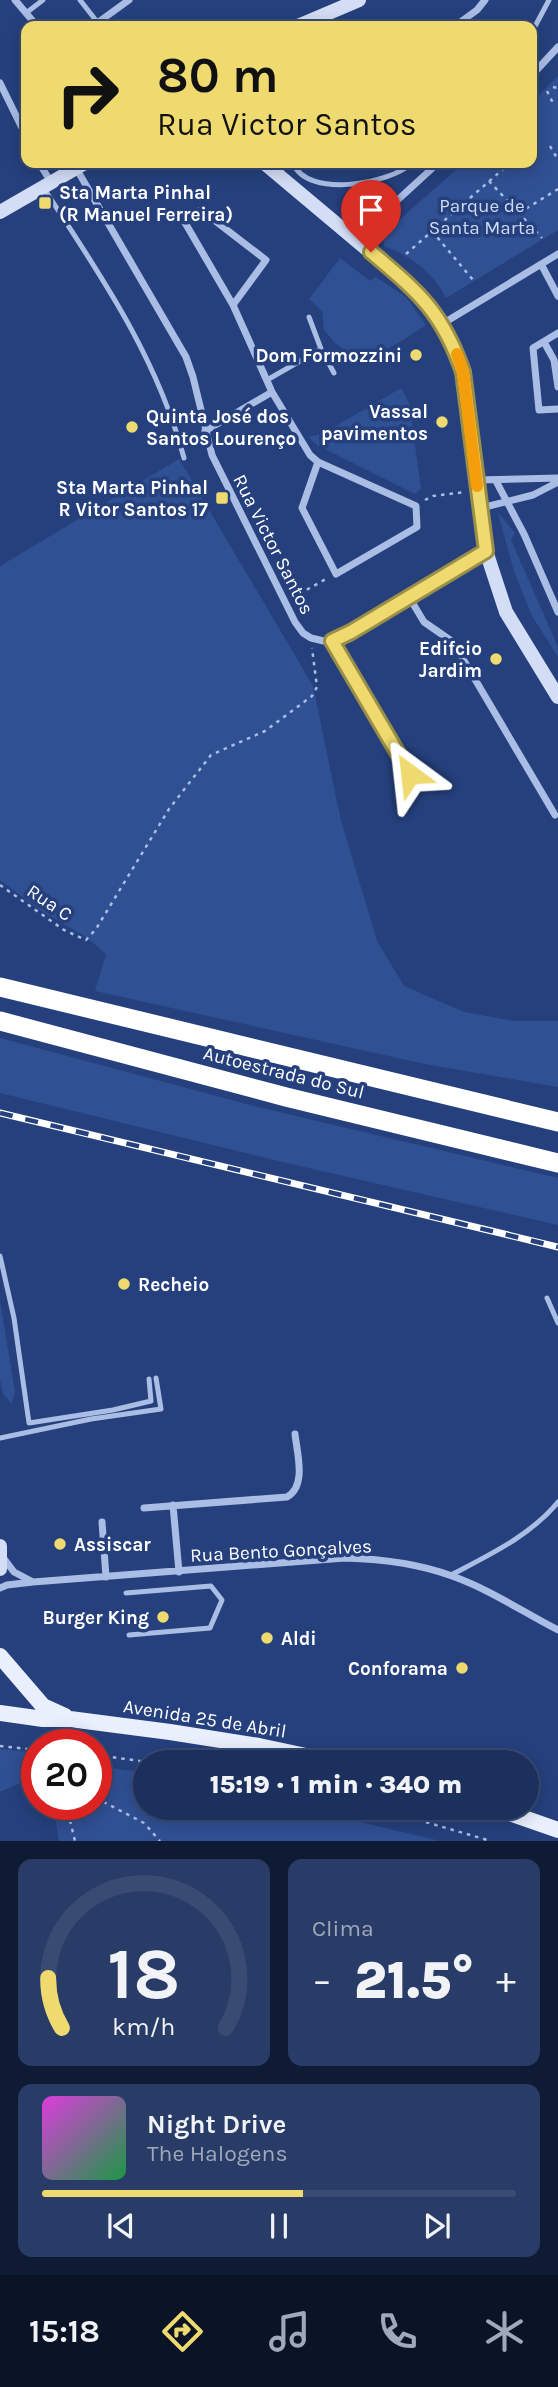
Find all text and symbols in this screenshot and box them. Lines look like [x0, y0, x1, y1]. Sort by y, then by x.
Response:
text: 80 m [157, 47, 279, 104]
icon: right [42, 49, 133, 140]
text: Rua Victor Santos [157, 106, 417, 143]
pin [341, 180, 401, 252]
place label: Sta Marta Pinhal (R Manuel Ferreira) [59, 182, 233, 226]
icon: arrive [352, 191, 390, 229]
marker: Sta Marta Pinhal (R Manuel Ferreira) [37, 195, 53, 211]
park label: Parque de Santa Marta [429, 195, 535, 239]
place label: Dom Formozzini [255, 345, 402, 367]
marker: Dom Formozzini [408, 347, 424, 363]
place label: Vassal pavimentos [321, 401, 428, 445]
place label: Quinta José dos Santos Lourenço [146, 406, 296, 450]
marker: Vassal pavimentos [434, 414, 450, 430]
marker: Quinta José dos Santos Lourenço [124, 419, 140, 435]
street label: Rua Victor Santos [228, 471, 318, 618]
place label: Sta Marta Pinhal R Vitor Santos 17 [56, 477, 209, 521]
marker: Sta Marta Pinhal R Vitor Santos 17 [214, 490, 230, 506]
place label: Edifcio Jardim [419, 638, 482, 682]
marker: Edifcio Jardim [488, 651, 504, 667]
position arrow [373, 737, 447, 811]
street label: Rua C [23, 880, 76, 926]
street label: Autoestrada do Sul [201, 1042, 366, 1104]
place label: Recheio [138, 1274, 209, 1296]
marker: Recheio [116, 1276, 132, 1292]
place label: Assiscar [74, 1534, 151, 1556]
street label: Rua Bento Gonçalves [190, 1535, 373, 1567]
marker: Assiscar [52, 1536, 68, 1552]
place label: Burger King [43, 1607, 149, 1629]
marker: Burger King [155, 1609, 171, 1625]
place label: Aldi [281, 1628, 317, 1650]
marker: Aldi [259, 1630, 275, 1646]
place label: Conforama [348, 1658, 448, 1680]
marker: Conforama [454, 1660, 470, 1676]
street label: Avenida 25 de Abril [122, 1695, 288, 1743]
speed limit sign: 20 [21, 1729, 112, 1820]
text: 15:19 · 1 min · 340 m [210, 1769, 462, 1800]
text: Clima [312, 1915, 374, 1942]
text: 18 [107, 1932, 181, 2017]
text: 21.5° [354, 1950, 474, 2011]
text: − [312, 1958, 332, 2003]
text: + [496, 1958, 516, 2003]
text: km/h [112, 2012, 176, 2041]
text: Night Drive [147, 2109, 286, 2140]
text: The Halogens [147, 2140, 287, 2167]
icon: previous [102, 2207, 140, 2245]
icon: pause [260, 2207, 298, 2245]
icon: next [418, 2207, 456, 2245]
icon: directions [158, 2307, 207, 2356]
icon: music [265, 2307, 314, 2356]
icon: phone [373, 2307, 422, 2356]
icon: climate [480, 2307, 529, 2356]
text: 15:18 [29, 2313, 100, 2350]

